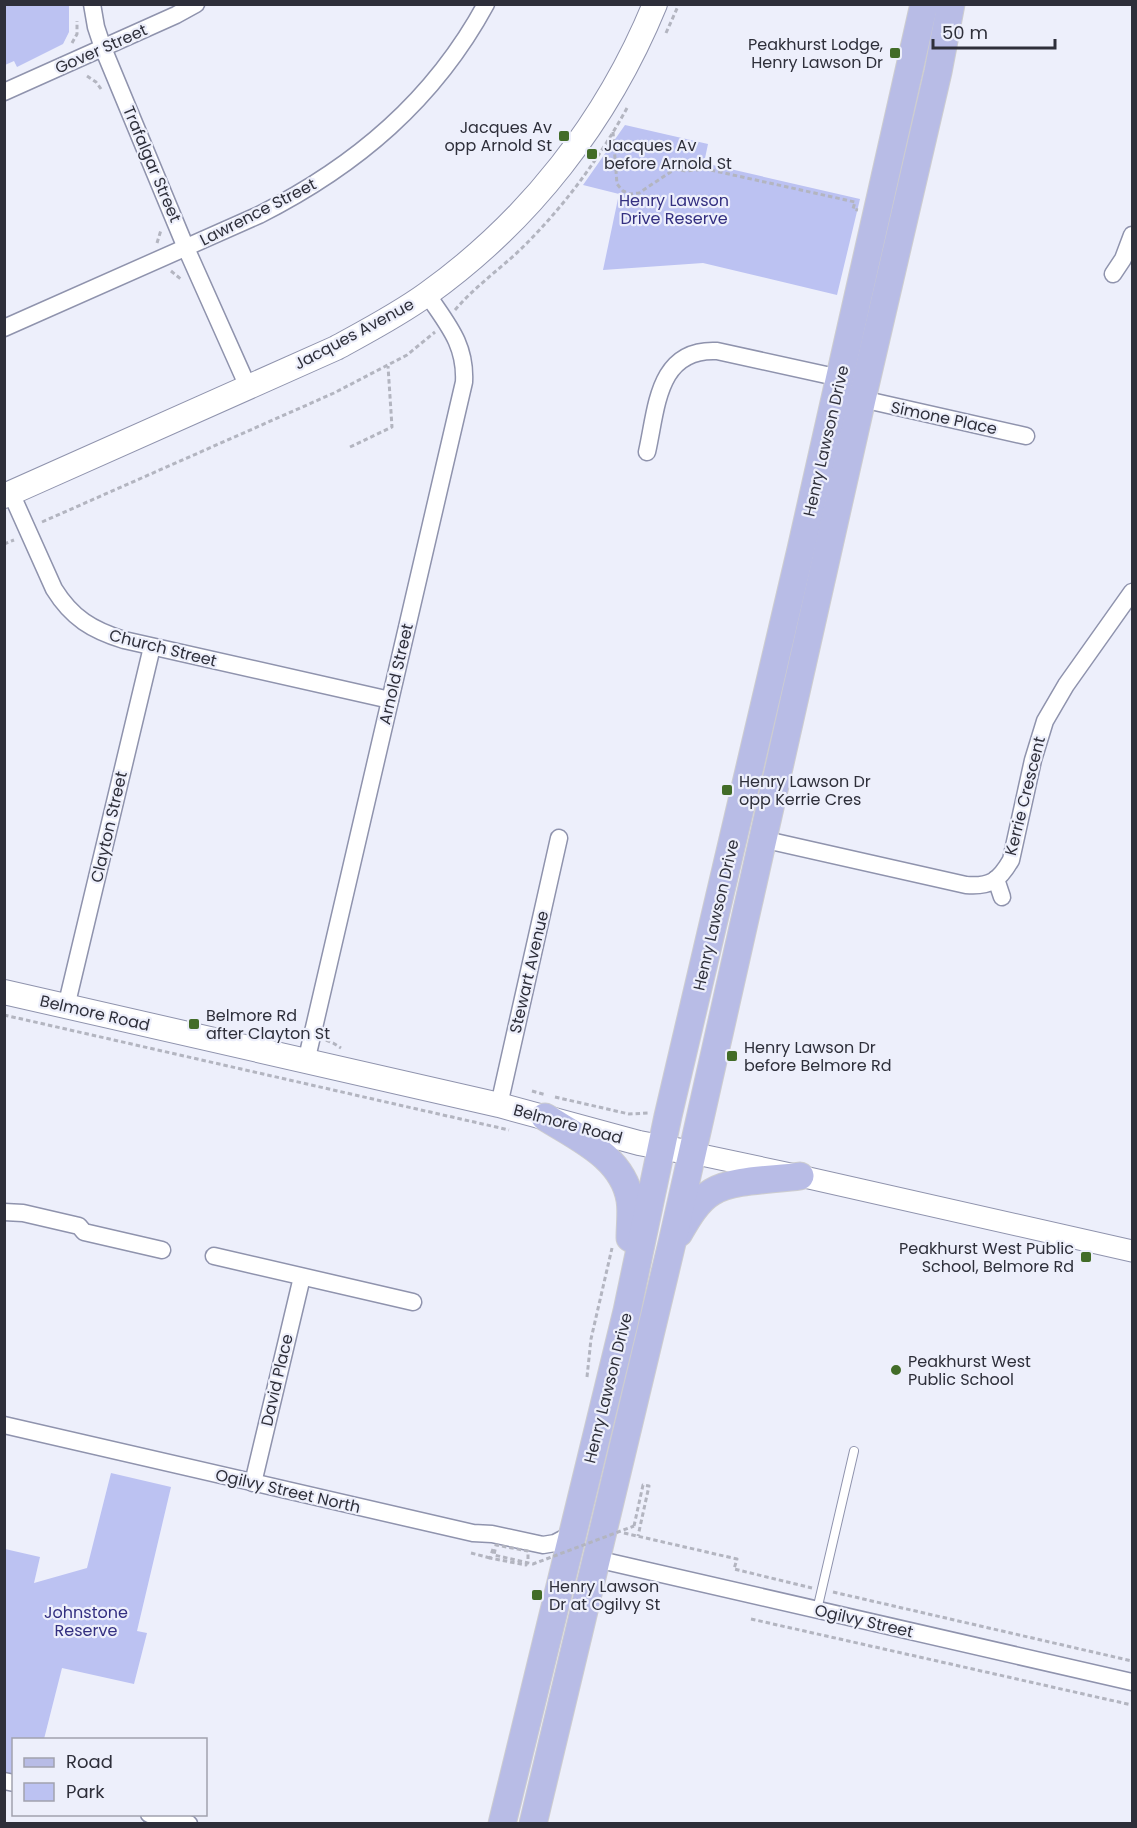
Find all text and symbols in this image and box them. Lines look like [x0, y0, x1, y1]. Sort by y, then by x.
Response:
scale bar [933, 12, 1054, 50]
street label: Gover Street [51, 18, 151, 80]
text: 50 m [942, 20, 988, 45]
place label: Peakhurst Lodge, Henry Lawson Dr [748, 33, 883, 74]
marker: Peakhurst Lodge, Henry Lawson Dr [888, 46, 902, 60]
street label: Trafalgar Street [117, 102, 187, 226]
place label: Jacques Av opp Arnold St [444, 116, 552, 157]
marker: Jacques Av opp Arnold St [557, 129, 571, 143]
place label: Jacques Av before Arnold St [604, 134, 732, 175]
marker: Jacques Av before Arnold St [585, 147, 599, 161]
street label: Lawrence Street [196, 173, 320, 251]
park label: Henry Lawson Drive Reserve [619, 189, 729, 230]
street label: Jacques Avenue [290, 293, 418, 375]
street label: Henry Lawson Drive [797, 363, 855, 519]
street label: Simone Place [889, 396, 999, 441]
street label: Arnold Street [373, 621, 419, 727]
street label: Church Street [107, 624, 219, 672]
street label: Kerrie Crescent [999, 734, 1051, 858]
street label: Clayton Street [85, 769, 133, 885]
place label: Henry Lawson Dr opp Kerrie Cres [739, 770, 871, 811]
marker: Henry Lawson Dr opp Kerrie Cres [720, 783, 734, 797]
street label: Henry Lawson Drive [687, 837, 745, 993]
street label: Stewart Avenue [504, 908, 554, 1036]
street label: Belmore Road [38, 989, 152, 1037]
place label: Belmore Rd after Clayton St [206, 1004, 330, 1045]
marker: Belmore Rd after Clayton St [187, 1017, 201, 1031]
place label: Henry Lawson Dr before Belmore Rd [744, 1036, 892, 1077]
marker: Henry Lawson Dr before Belmore Rd [725, 1049, 739, 1063]
street label: Belmore Road [511, 1098, 625, 1150]
place label: Peakhurst West Public School, Belmore Rd [899, 1237, 1074, 1278]
marker: Peakhurst West Public School, Belmore Rd [1079, 1250, 1093, 1264]
street label: Henry Lawson Drive [578, 1310, 638, 1466]
street label: David Place [255, 1332, 299, 1428]
place label: Peakhurst West Public School [908, 1350, 1031, 1391]
marker: Peakhurst West Public School [889, 1363, 903, 1377]
street label: Ogilvy Street North [213, 1463, 363, 1519]
place label: Henry Lawson Dr at Ogilvy St [549, 1575, 660, 1616]
marker: Henry Lawson Dr at Ogilvy St [530, 1588, 544, 1602]
street label: Ogilvy Street [813, 1599, 916, 1644]
park label: Johnstone Reserve [44, 1601, 128, 1642]
legend [12, 1738, 207, 1816]
text: Road [66, 1749, 113, 1774]
text: Park [66, 1779, 105, 1804]

